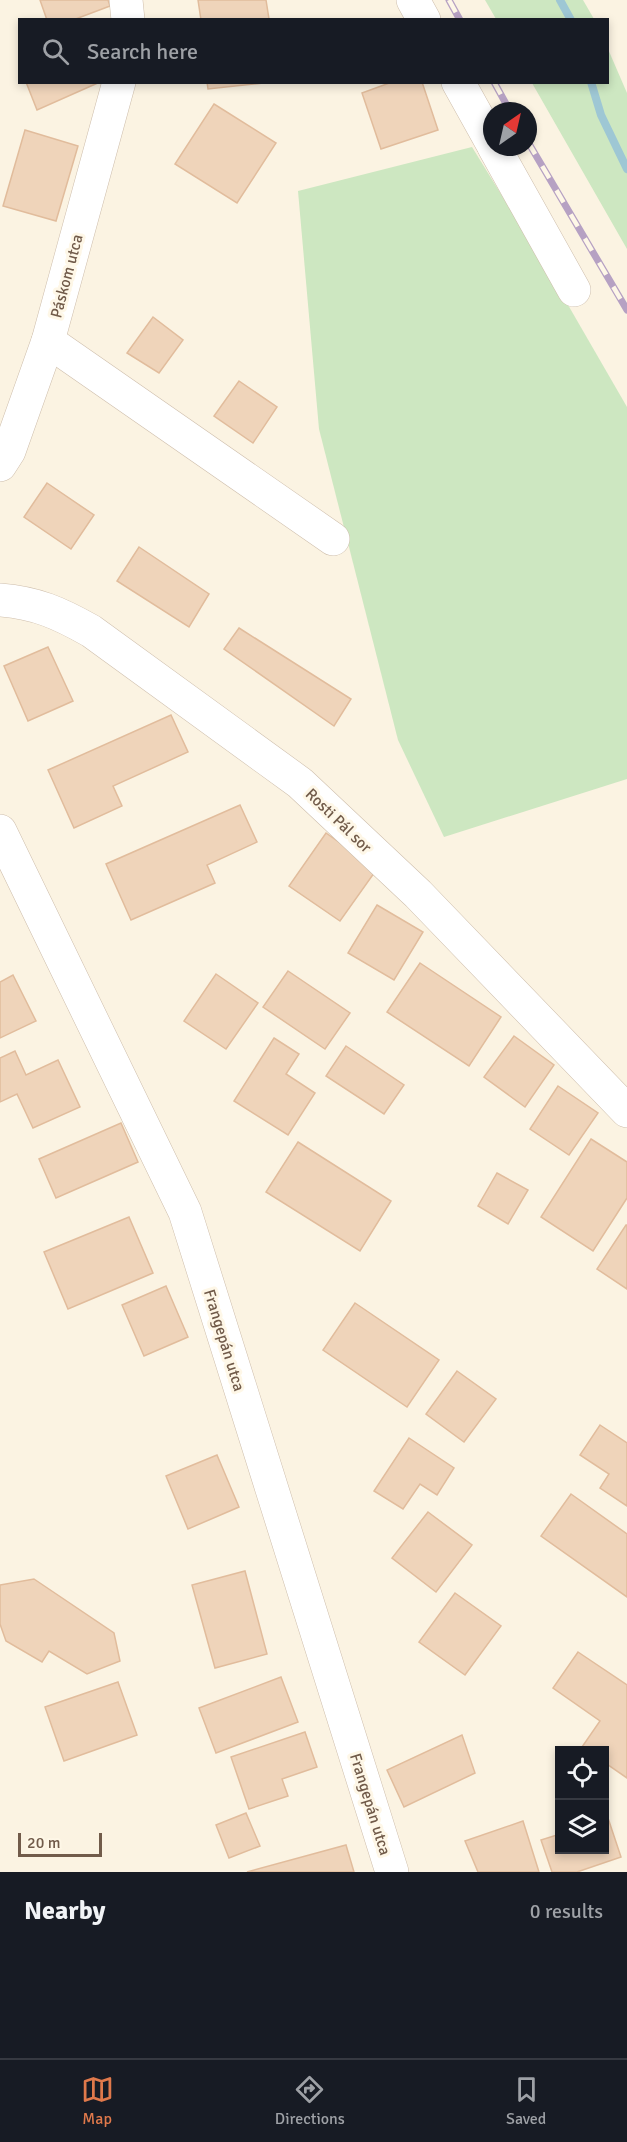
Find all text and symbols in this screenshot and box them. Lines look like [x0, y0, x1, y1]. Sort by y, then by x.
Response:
search box [18, 18, 609, 84]
icon: search [39, 35, 72, 68]
text: Search here [87, 38, 198, 65]
north arrow [483, 102, 537, 156]
street label: Páskom utca [46, 232, 88, 320]
street label: Rosti Pál sor [301, 784, 376, 857]
street label: Frangepán utca [199, 1287, 249, 1394]
map controls [555, 1746, 609, 1854]
button: locate [555, 1746, 609, 1800]
street label: Frangepán utca [345, 1751, 395, 1858]
button: layers [555, 1800, 609, 1854]
scale bar [18, 1830, 102, 1858]
text: 20 m [27, 1833, 61, 1853]
text: Nearby [24, 1895, 105, 1927]
text: 0 results [530, 1899, 603, 1924]
tab: Map [81, 2073, 114, 2129]
tab: Directions [275, 2073, 345, 2129]
tab: Saved [506, 2073, 546, 2129]

